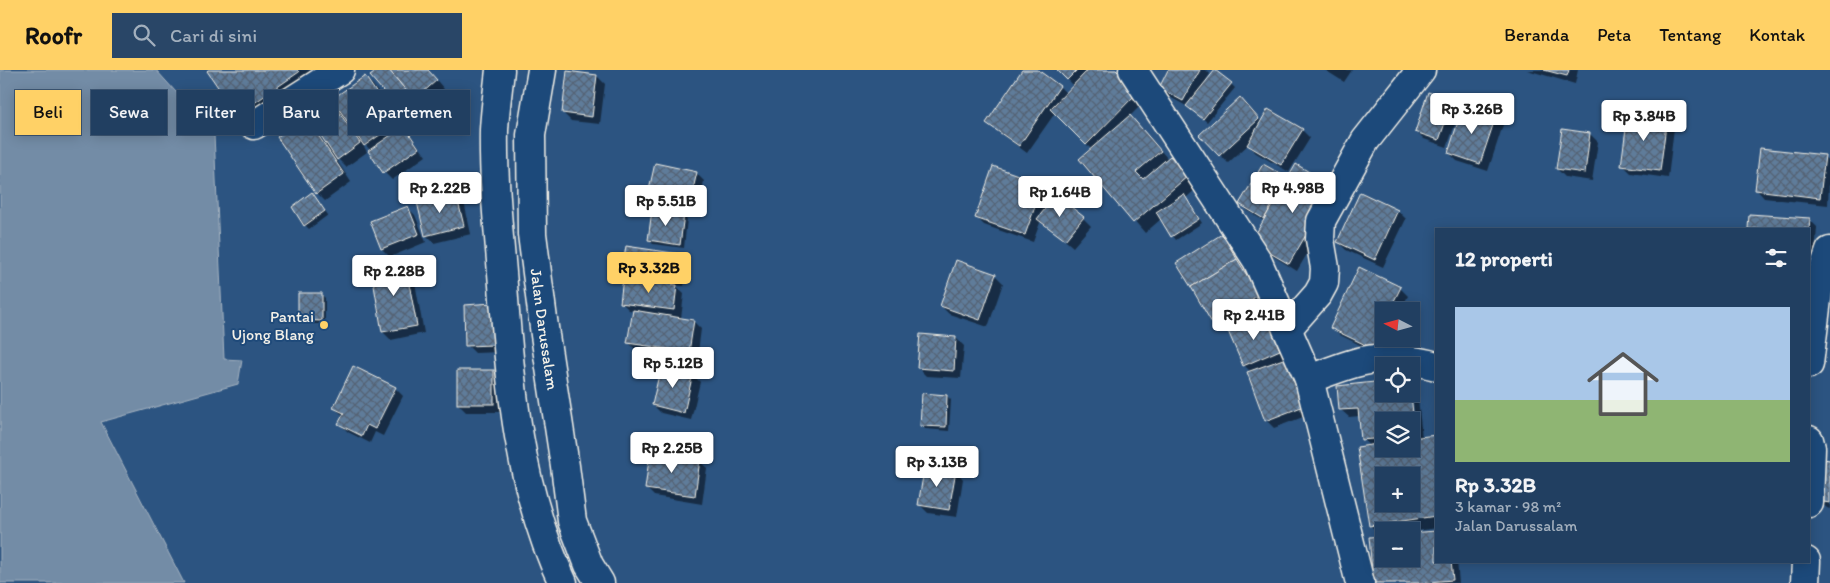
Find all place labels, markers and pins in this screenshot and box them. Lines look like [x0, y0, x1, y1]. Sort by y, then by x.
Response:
pin: Rp 3.26B [1420, 92, 1524, 135]
pin: Rp 3.84B [1592, 100, 1696, 142]
pin: Rp 2.22B [388, 172, 492, 214]
pin: Rp 4.98B [1241, 172, 1345, 214]
pin: Rp 1.64B [1008, 176, 1112, 218]
pin: Rp 5.51B [614, 184, 718, 227]
pin: Rp 3.32B [597, 252, 701, 294]
pin: Rp 2.28B [342, 254, 446, 297]
pin: Rp 2.41B [1202, 298, 1306, 341]
place label: Pantai Ujong Blang [231, 307, 315, 344]
marker: Pantai Ujong Blang [318, 319, 330, 331]
pin: Rp 5.12B [621, 346, 725, 389]
pin: Rp 2.25B [620, 432, 724, 474]
pin: Rp 3.13B [885, 446, 989, 488]

